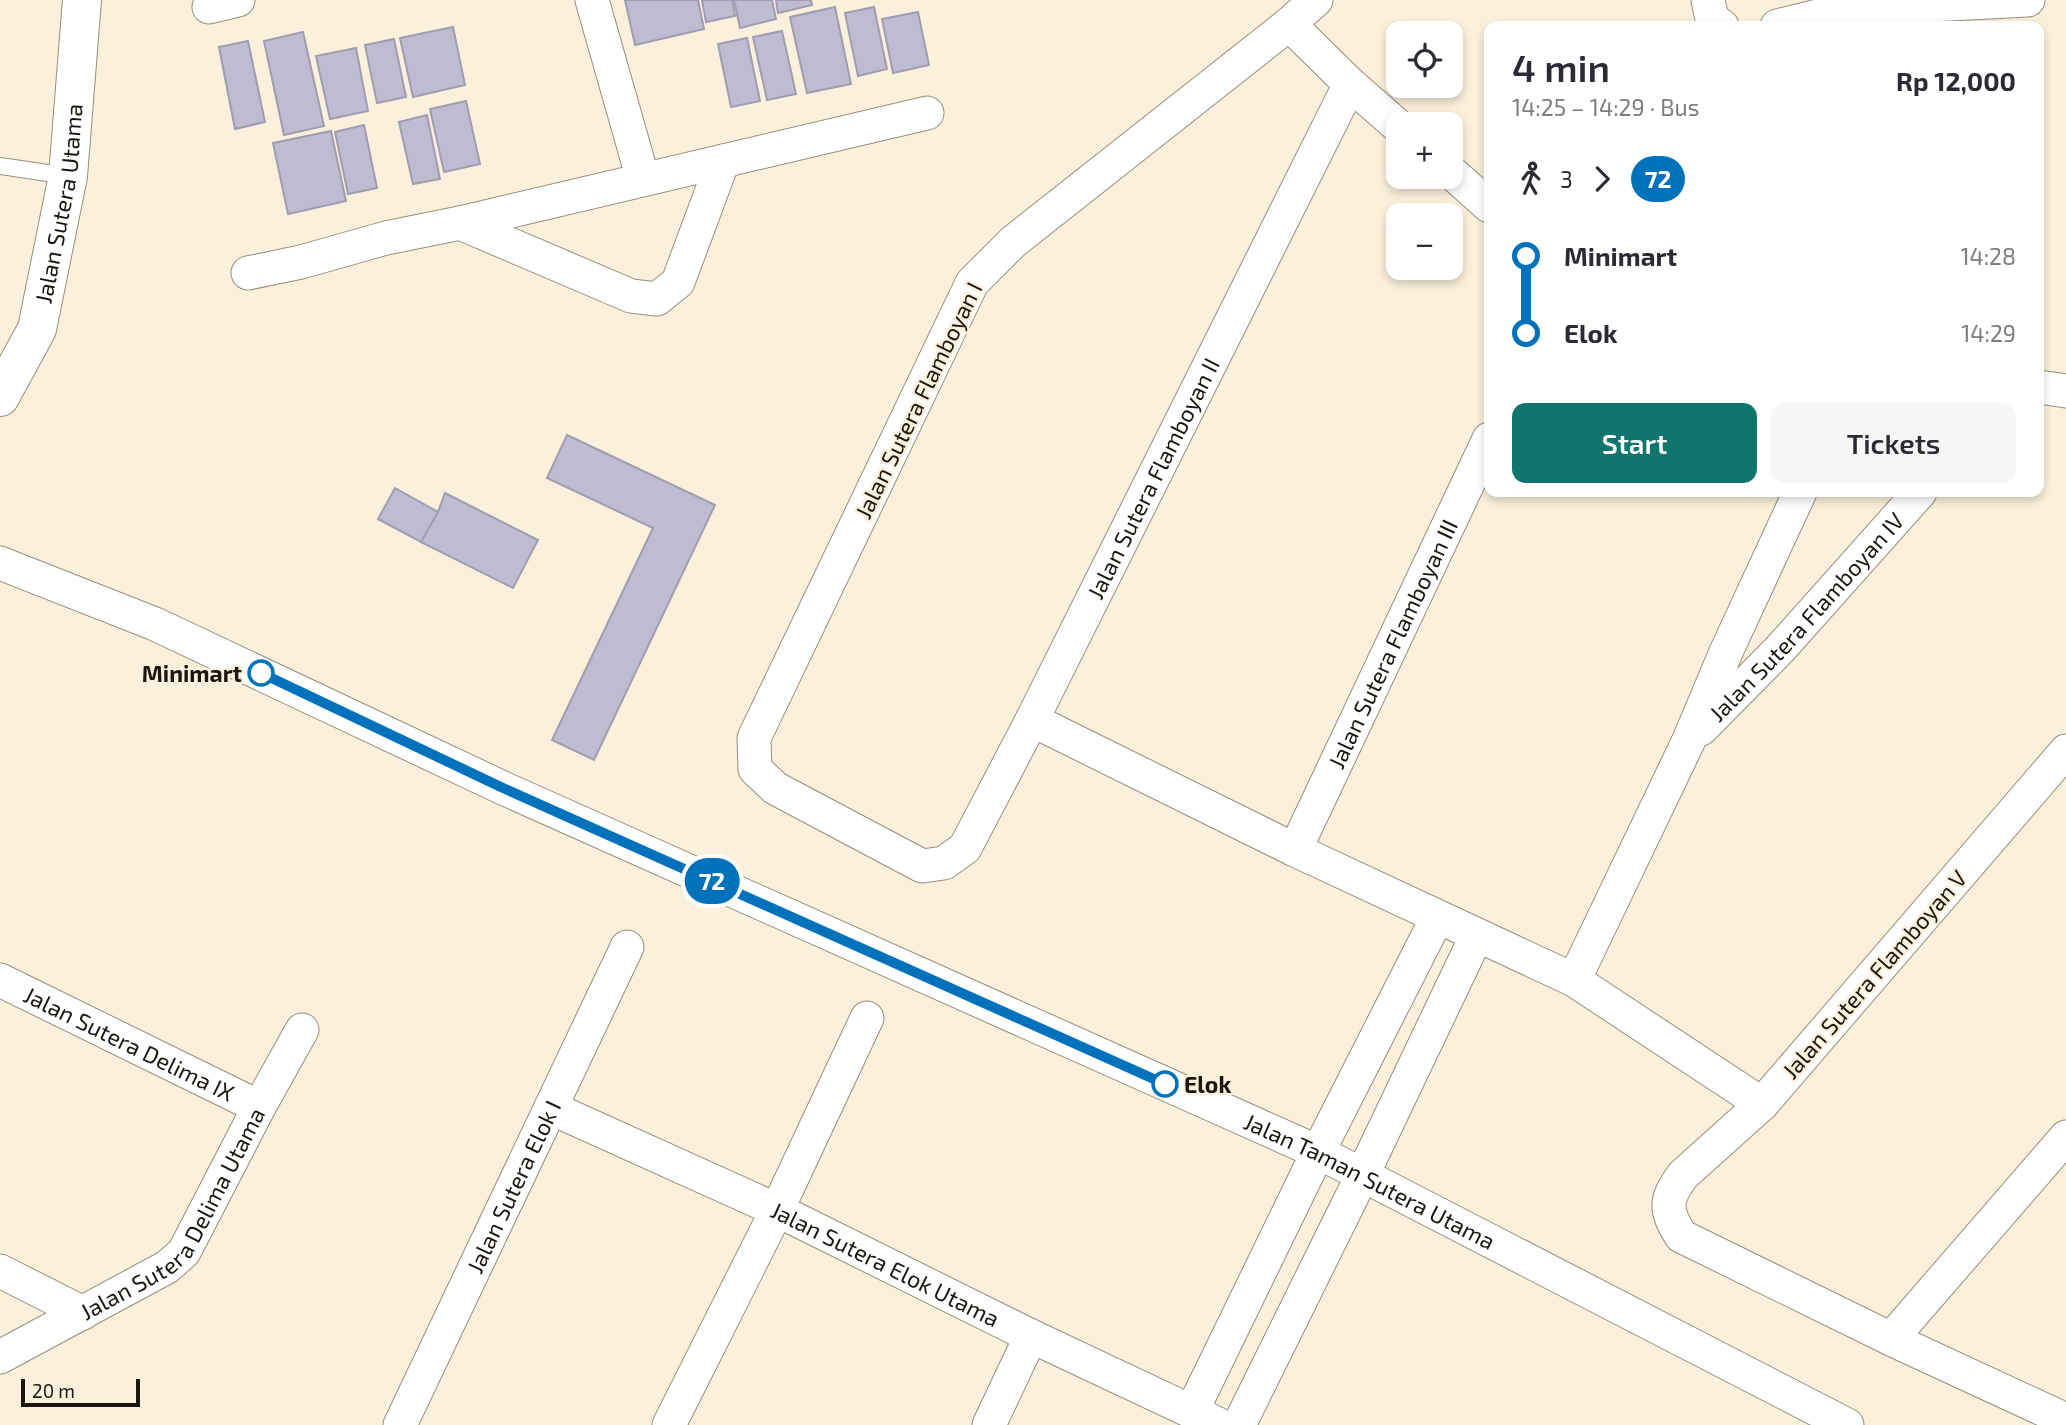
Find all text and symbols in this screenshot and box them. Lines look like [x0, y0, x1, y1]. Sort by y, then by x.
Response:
map controls [1386, 21, 1463, 280]
button: locate [1386, 21, 1463, 98]
text: 4 min [1512, 44, 1610, 90]
text: Rp 12,000 [1896, 65, 2016, 96]
text: 14:25 – 14:29 · Bus [1512, 93, 1699, 121]
street label: Jalan Sutera Utama [29, 103, 88, 306]
button: + [1386, 112, 1463, 189]
icon: walk [1512, 160, 1550, 198]
icon: forward [1583, 160, 1621, 198]
text: 72 [1645, 164, 1671, 193]
text: 3 [1560, 165, 1573, 193]
button: − [1386, 203, 1463, 280]
text: Minimart [1564, 240, 1677, 271]
text: 14:28 [1960, 242, 2016, 270]
street label: Jalan Sutera Flamboyan I [848, 277, 988, 523]
text: Elok [1564, 317, 1617, 348]
text: 14:29 [1961, 319, 2016, 347]
street label: Jalan Sutera Flamboyan II [1081, 353, 1225, 604]
button: Start [1512, 403, 1757, 483]
button: Tickets [1771, 403, 2016, 483]
street label: Jalan Sutera Flamboyan IV [1703, 506, 1909, 727]
street label: Jalan Sutera Flamboyan III [1322, 515, 1463, 773]
place label: Minimart [142, 659, 242, 687]
marker: Minimart [248, 660, 274, 686]
line badge: 72 [680, 858, 744, 904]
street label: Jalan Sutera Flamboyan V [1776, 864, 1972, 1084]
text: 72 [699, 866, 725, 895]
street label: Jalan Sutera Delima IX [19, 980, 239, 1107]
place label: Elok [1184, 1070, 1231, 1098]
marker: Elok [1152, 1071, 1178, 1097]
street label: Jalan Sutera Elok I [460, 1096, 566, 1277]
street label: Jalan Sutera Delima Utama [75, 1103, 270, 1325]
street label: Jalan Taman Sutera Utama [1240, 1107, 1500, 1255]
street label: Jalan Sutera Elok Utama [767, 1195, 1004, 1332]
scale bar [21, 1376, 140, 1408]
text: 20 m [32, 1379, 75, 1402]

